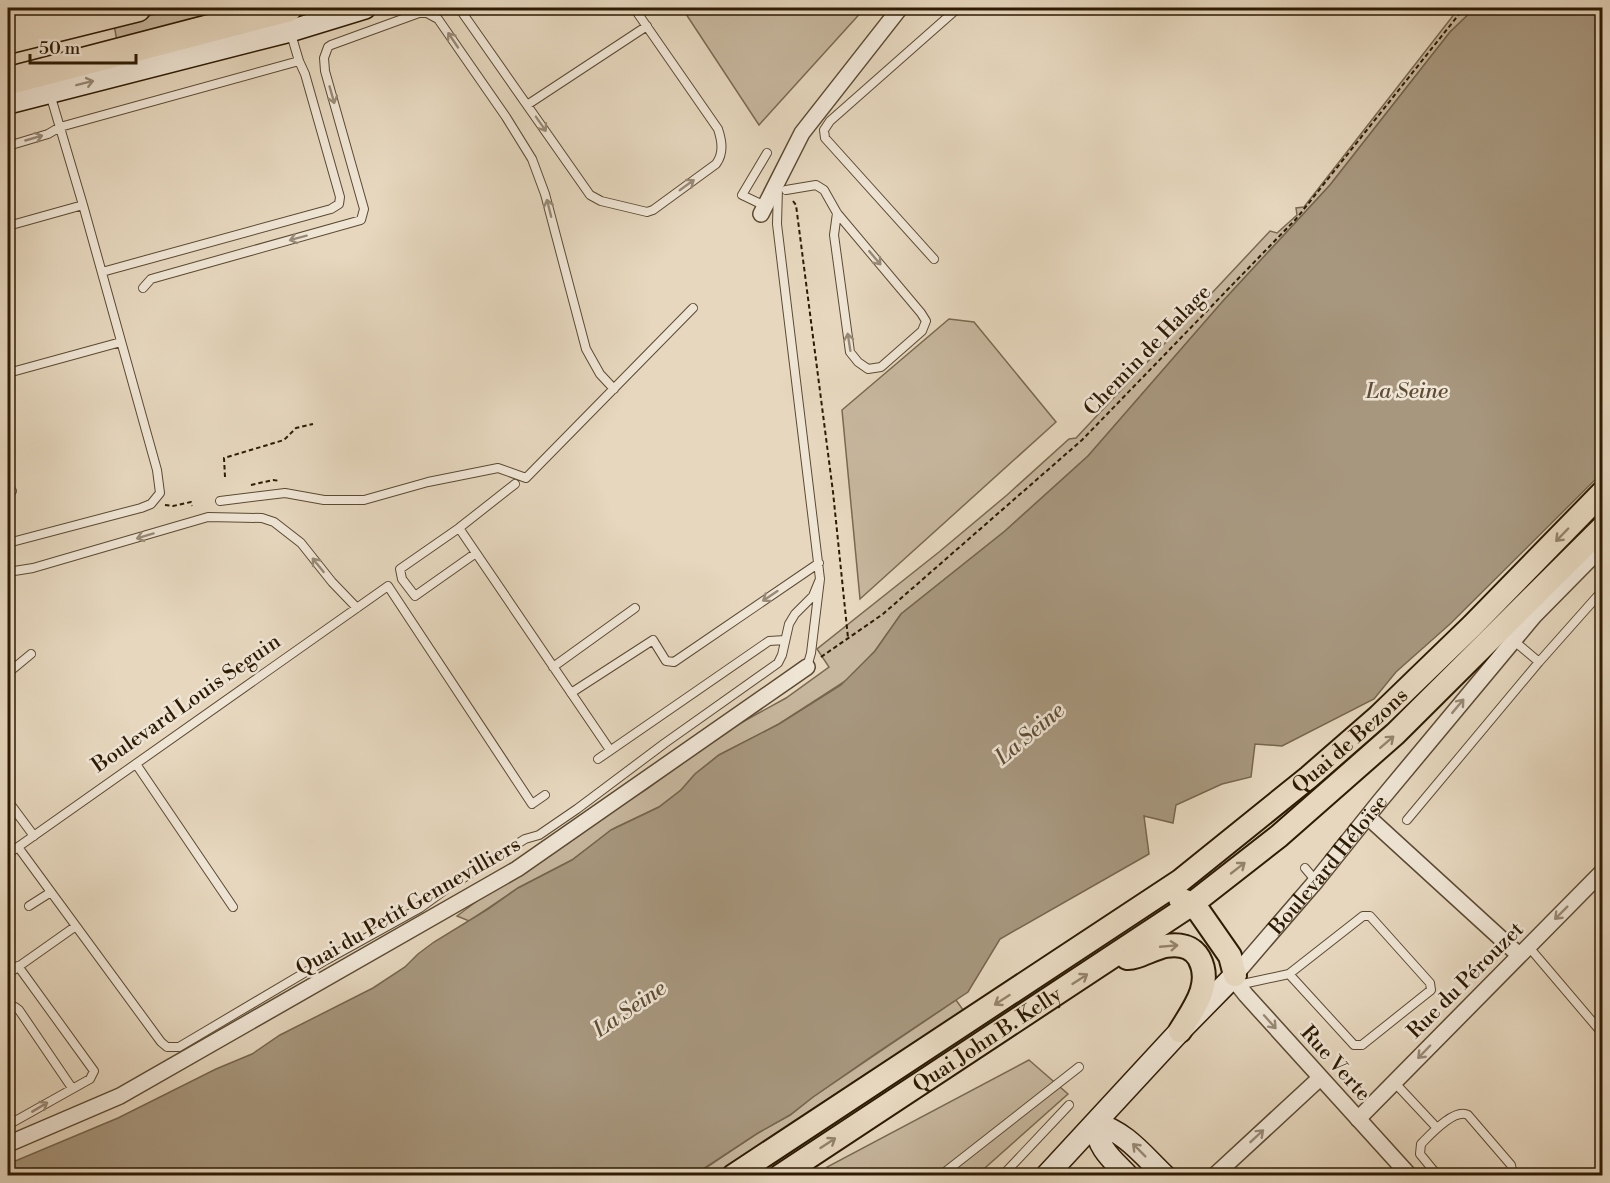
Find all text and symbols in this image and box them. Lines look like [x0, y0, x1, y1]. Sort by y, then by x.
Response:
scale bar [30, 27, 136, 65]
one-way arrow [447, 33, 459, 49]
text: 50 m [39, 37, 81, 60]
one-way arrow [75, 77, 94, 89]
one-way arrow [327, 86, 338, 105]
one-way arrow [534, 116, 547, 132]
one-way arrow [24, 132, 43, 143]
one-way arrow [679, 179, 695, 191]
one-way arrow [543, 199, 555, 218]
one-way arrow [289, 232, 308, 244]
one-way arrow [868, 250, 881, 266]
street label: Chemin de Halage [1079, 280, 1217, 422]
one-way arrow [844, 333, 855, 352]
water label: La Seine [1365, 378, 1448, 405]
one-way arrow [1554, 527, 1569, 542]
one-way arrow [136, 531, 155, 542]
one-way arrow [312, 557, 325, 573]
one-way arrow [763, 590, 779, 602]
street label: Boulevard Louis Seguin [86, 629, 286, 779]
street label: Quai de Bezons [1287, 683, 1414, 799]
water label: La Seine [989, 697, 1070, 772]
one-way arrow [1451, 699, 1465, 714]
one-way arrow [1379, 735, 1395, 748]
street label: Boulevard Héloïse [1263, 790, 1394, 941]
street label: Quai du Petit Gennevilliers [291, 832, 526, 982]
one-way arrow [1230, 861, 1246, 874]
one-way arrow [1553, 906, 1568, 921]
street label: Rue du Pérouzet [1402, 917, 1530, 1044]
one-way arrow [1159, 940, 1179, 951]
one-way arrow [1071, 973, 1087, 985]
water label: La Seine [587, 975, 671, 1044]
street label: Quai John B. Kelly [908, 981, 1067, 1099]
one-way arrow [993, 993, 1010, 1006]
one-way arrow [1263, 1014, 1277, 1029]
street label: Rue Verte [1295, 1020, 1376, 1107]
one-way arrow [1416, 1045, 1431, 1060]
one-way arrow [31, 1101, 48, 1113]
one-way arrow [1249, 1129, 1264, 1143]
one-way arrow [820, 1137, 836, 1149]
one-way arrow [1131, 1142, 1146, 1157]

